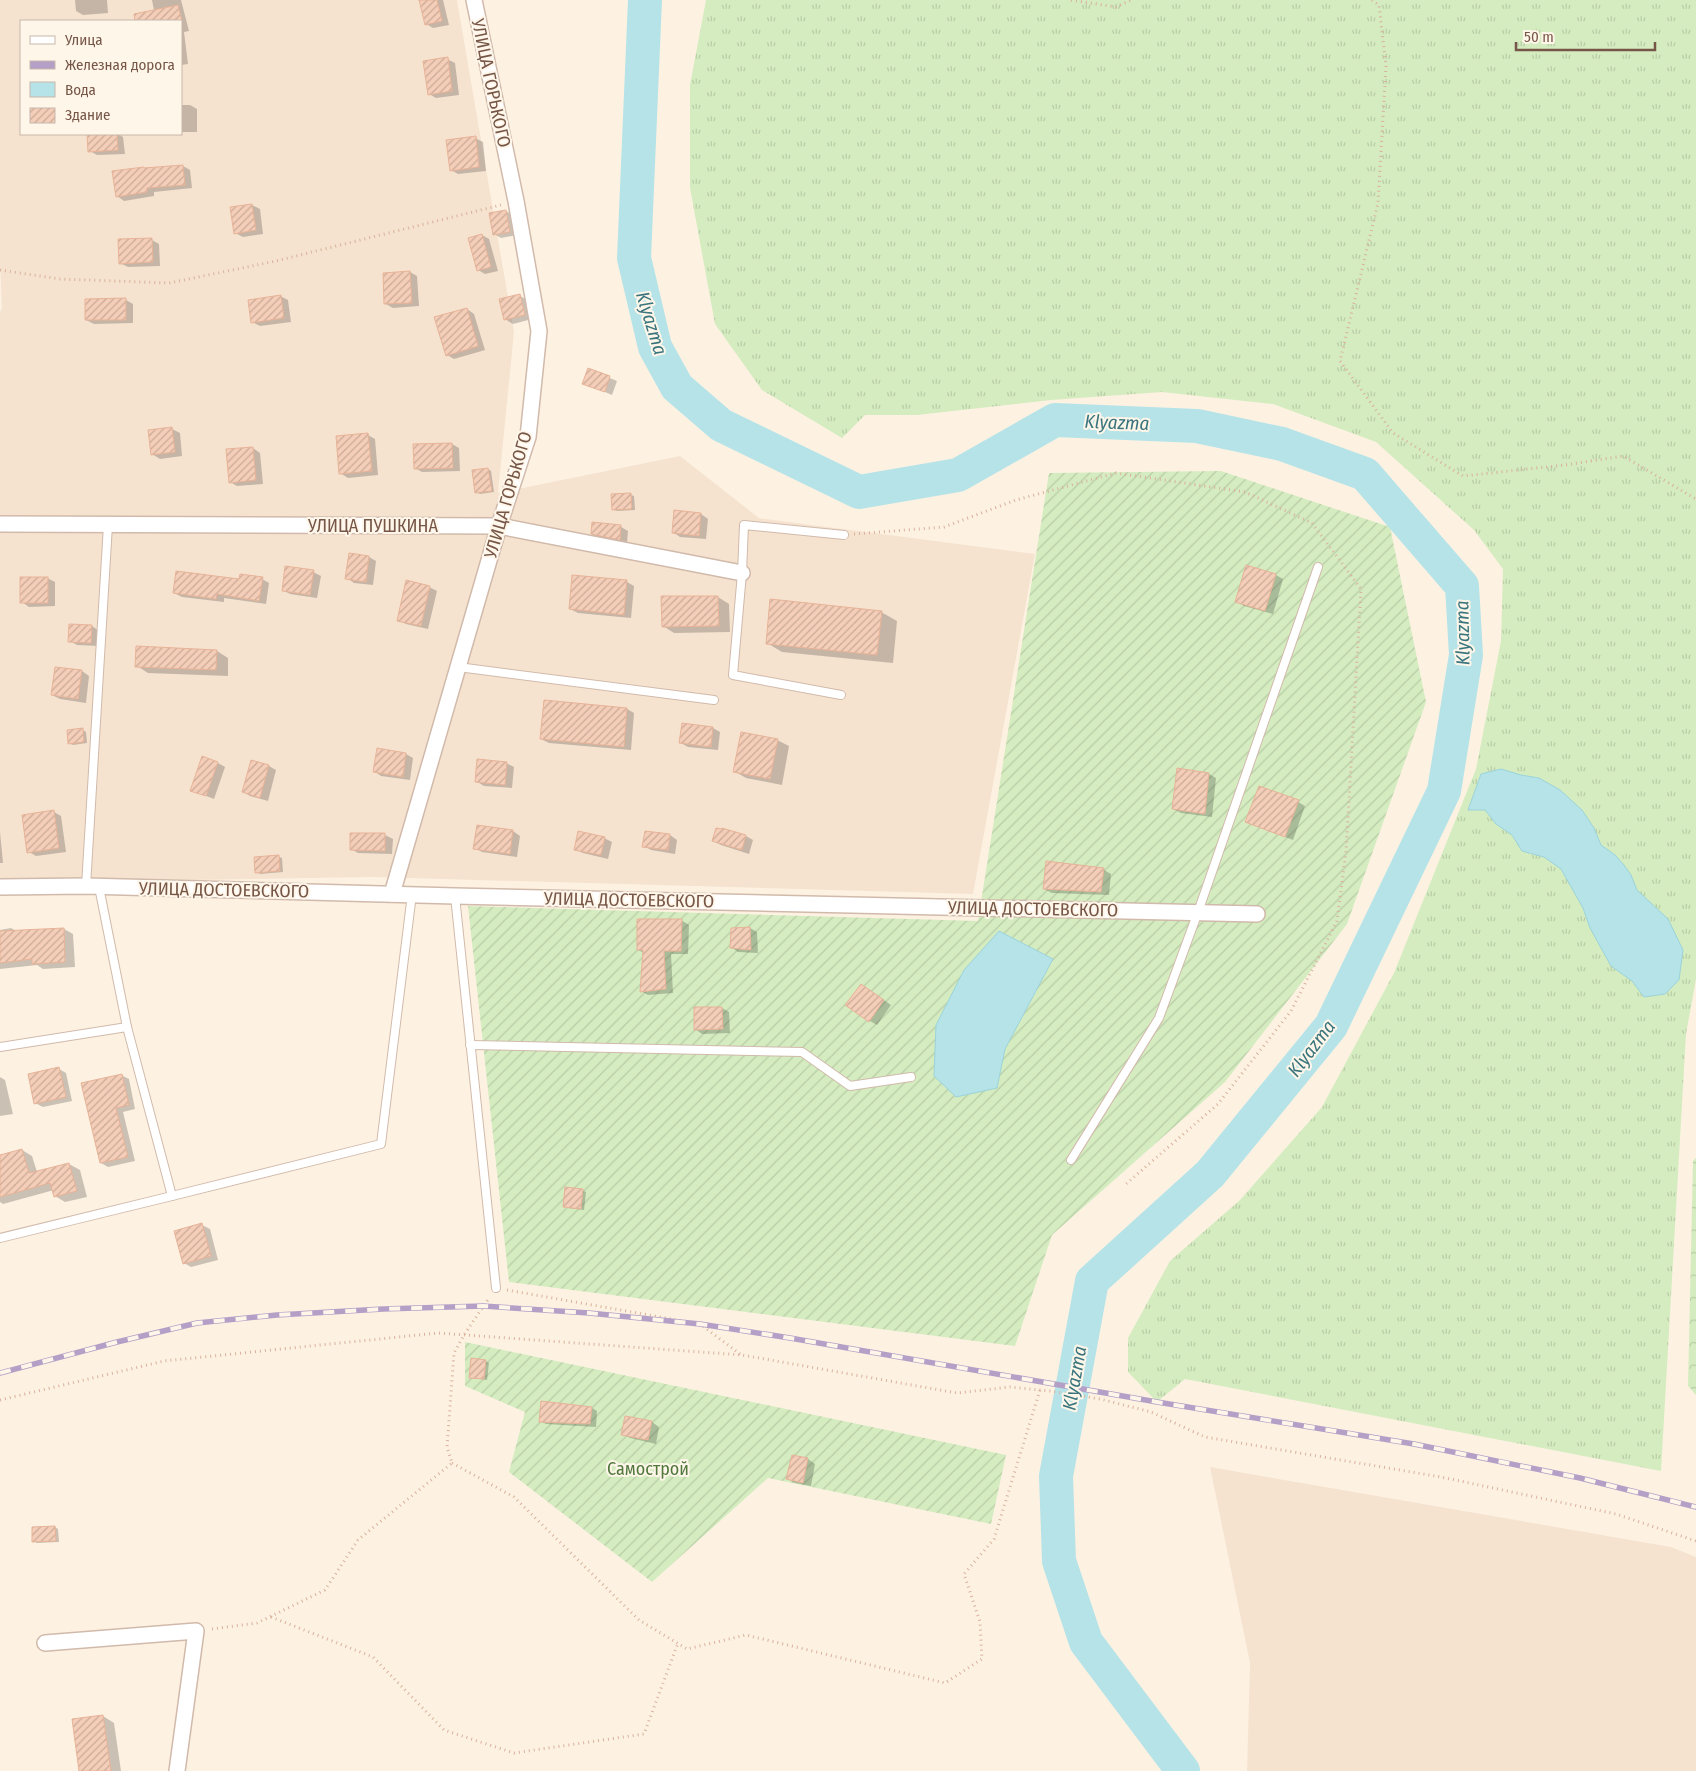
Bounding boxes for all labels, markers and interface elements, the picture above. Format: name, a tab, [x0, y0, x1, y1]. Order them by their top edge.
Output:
street label: УЛИЦА ГОРЬКОГО	[466, 16, 515, 149]
legend	[20, 20, 182, 135]
scale bar	[1516, 20, 1655, 52]
text: 50 m	[1524, 28, 1554, 46]
text: Улица	[64, 31, 103, 49]
text: Железная дорога	[65, 56, 175, 74]
text: Вода	[65, 81, 96, 99]
text: Здание	[65, 106, 111, 124]
water label: Klyazma	[631, 289, 672, 358]
water label: Klyazma	[1084, 410, 1150, 435]
street label: УЛИЦА ГОРЬКОГО	[479, 429, 537, 562]
street label: УЛИЦА ПУШКИНА	[307, 515, 438, 537]
water label: Klyazma	[1450, 600, 1475, 666]
street label: УЛИЦА ДОСТОЕВСКОГО	[138, 877, 309, 902]
street label: УЛИЦА ДОСТОЕВСКОГО	[543, 887, 714, 912]
street label: УЛИЦА ДОСТОЕВСКОГО	[947, 896, 1118, 921]
water label: Klyazma	[1283, 1015, 1340, 1081]
water label: Klyazma	[1058, 1344, 1091, 1412]
park label: Самострой	[607, 1458, 689, 1480]

